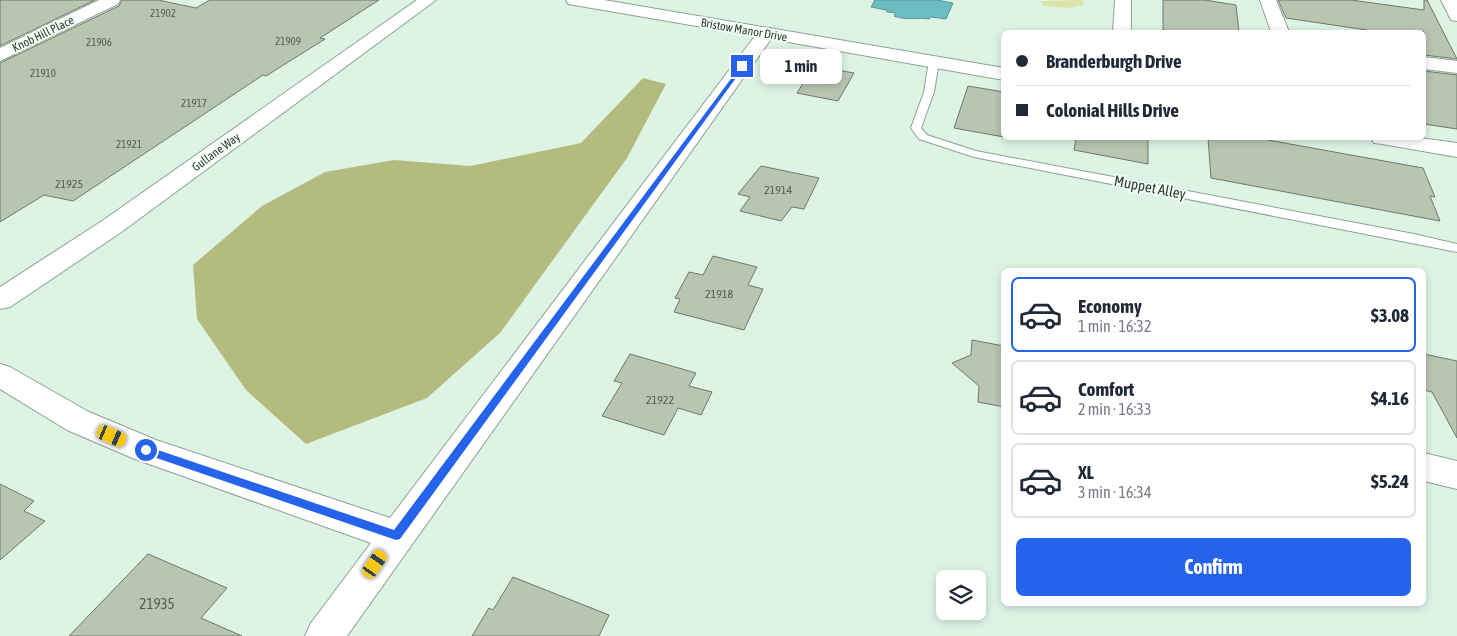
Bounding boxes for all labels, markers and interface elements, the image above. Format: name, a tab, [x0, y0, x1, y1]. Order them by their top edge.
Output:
house number: 21902	[150, 7, 176, 19]
street label: Knob Hill Place	[10, 13, 76, 55]
street label: Bristow Manor Drive	[700, 16, 788, 44]
house number: 21909	[275, 35, 301, 47]
house number: 21906	[86, 36, 112, 48]
callout: 1 min	[760, 48, 842, 84]
text: Branderburgh Drive	[1046, 50, 1182, 72]
route end	[731, 55, 753, 77]
text: 1 min	[785, 57, 817, 75]
house number: 21910	[30, 67, 56, 79]
house number: 21917	[181, 97, 207, 109]
text: Colonial Hills Drive	[1046, 99, 1179, 121]
street label: Gullane Way	[189, 130, 243, 174]
house number: 21921	[116, 138, 142, 150]
street label: Muppet Alley	[1113, 172, 1187, 202]
house number: 21925	[55, 177, 83, 191]
house number: 21914	[764, 183, 792, 197]
house number: 21918	[705, 287, 733, 301]
icon: car	[1018, 292, 1063, 337]
text: Economy	[1078, 295, 1142, 317]
text: $3.08	[1371, 304, 1409, 326]
text: 1 min · 16:32	[1078, 317, 1151, 335]
icon: car	[1018, 375, 1063, 420]
text: Comfort	[1078, 378, 1134, 400]
text: $4.16	[1371, 387, 1409, 409]
house number: 21922	[646, 393, 674, 407]
text: 2 min · 16:33	[1078, 400, 1151, 418]
car	[95, 423, 128, 449]
route start	[135, 439, 157, 461]
icon: car	[1018, 458, 1063, 503]
text: XL	[1078, 461, 1094, 483]
text: $5.24	[1371, 470, 1409, 492]
text: 3 min · 16:34	[1078, 483, 1151, 501]
button: Confirm	[1016, 538, 1411, 596]
car	[360, 547, 389, 581]
map controls	[936, 570, 986, 620]
button: layers	[936, 570, 986, 620]
house number: 21935	[139, 595, 175, 612]

